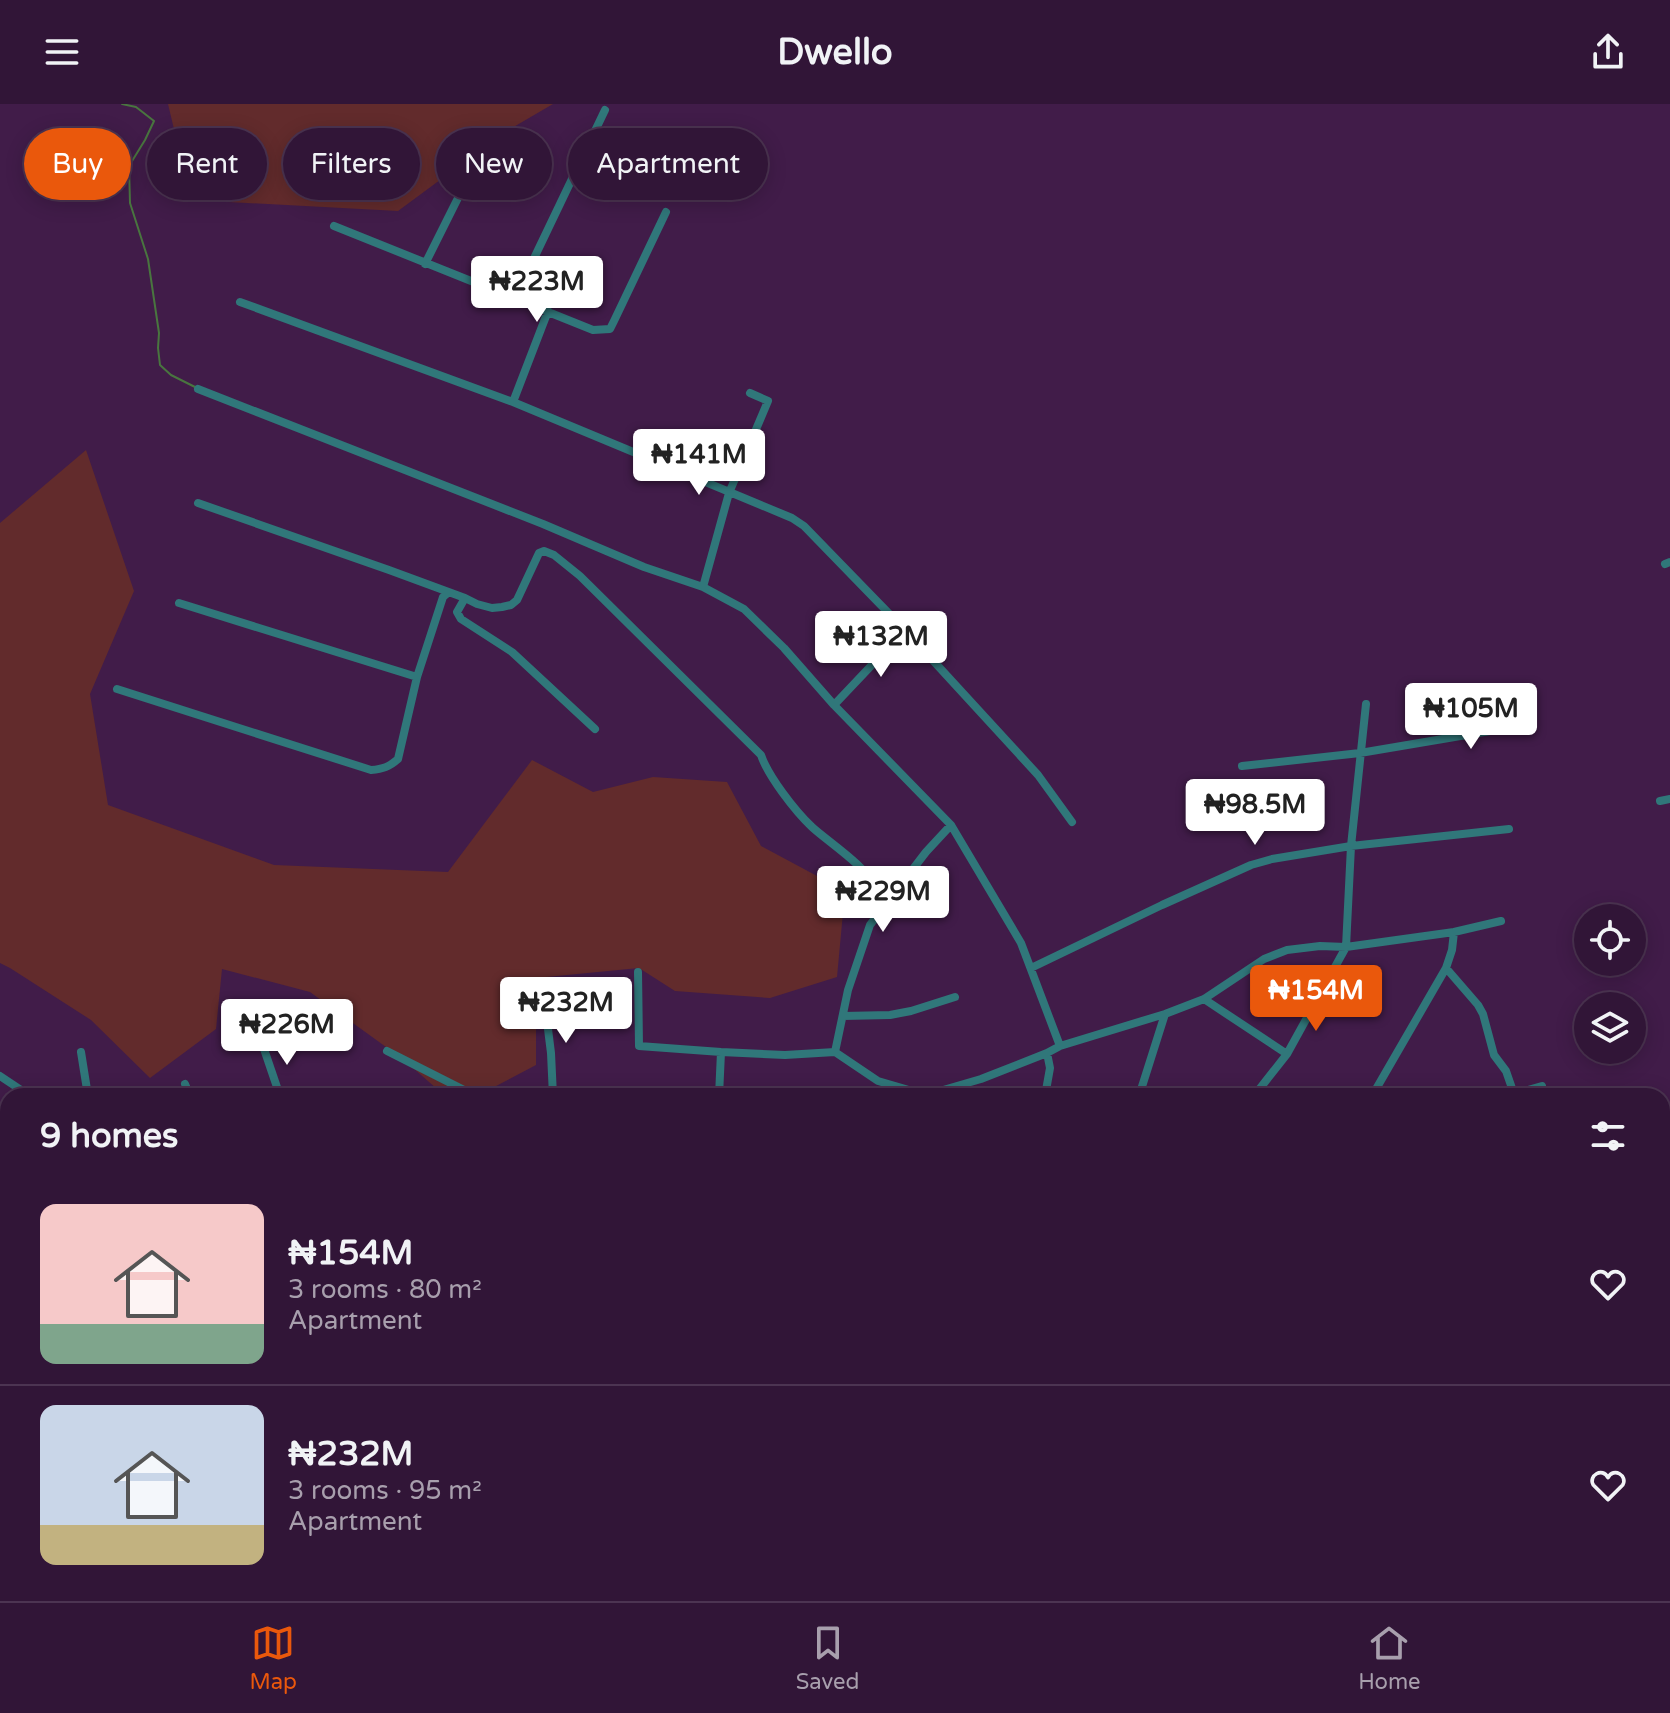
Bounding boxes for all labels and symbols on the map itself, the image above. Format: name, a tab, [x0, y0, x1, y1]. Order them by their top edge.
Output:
pin: ₦223M	[481, 256, 593, 324]
pin: ₦141M	[643, 429, 755, 497]
pin: ₦132M	[825, 611, 937, 679]
pin: ₦105M	[1415, 683, 1527, 751]
pin: ₦98.5M	[1190, 779, 1320, 847]
pin: ₦229M	[827, 866, 939, 934]
pin: ₦154M	[1260, 965, 1372, 1033]
pin: ₦232M	[510, 977, 622, 1045]
pin: ₦226M	[231, 999, 343, 1067]

